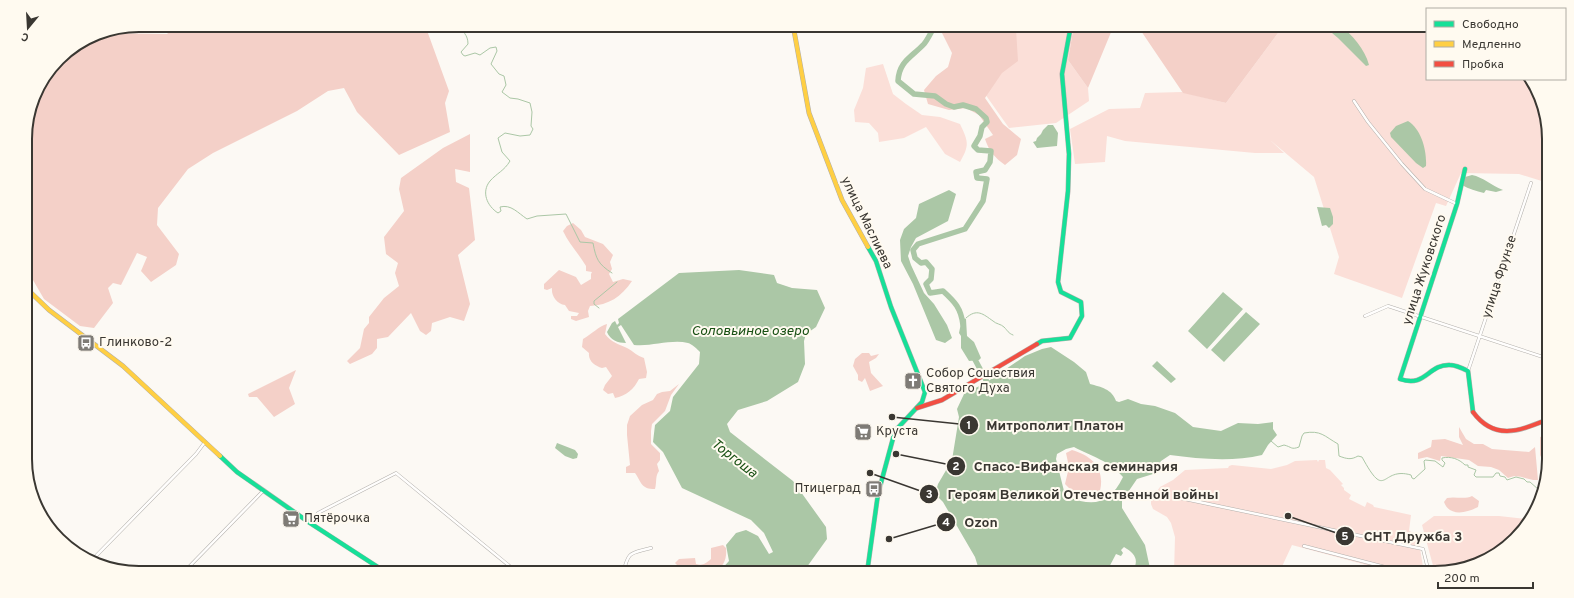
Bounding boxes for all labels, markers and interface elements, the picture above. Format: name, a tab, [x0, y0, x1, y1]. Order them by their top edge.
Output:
north arrow	[8, 8, 48, 48]
legend	[1426, 8, 1566, 80]
text: Свободно	[1462, 17, 1519, 33]
text: С	[20, 29, 31, 44]
text: Медленно	[1462, 37, 1522, 53]
text: Пробка	[1462, 57, 1504, 73]
street label: улица Маслиева	[837, 174, 895, 272]
street label: улица Жуковского	[1400, 213, 1450, 327]
street label: улица Фрунзе	[1479, 233, 1521, 321]
water label: Соловьиное озеро	[691, 323, 809, 340]
bus stop icon: Глинково-2	[76, 333, 96, 353]
place label: Глинково-2	[99, 335, 172, 351]
place label: Собор Сошествия Святого Духа	[926, 366, 1035, 397]
church icon: Собор Сошествия Святого Духа	[903, 371, 923, 391]
callout: Митрополит Платон	[959, 412, 1132, 438]
text: 1	[967, 418, 971, 434]
text: Митрополит Платон	[986, 418, 1124, 435]
supermarket icon: Круста	[853, 422, 873, 442]
place label: Круста	[876, 424, 918, 440]
water label: Торгоша	[708, 436, 761, 483]
callout: Спасо-Вифанская семинария	[946, 453, 1186, 479]
text: 2	[952, 459, 960, 475]
text: Спасо-Вифанская семинария	[974, 459, 1178, 476]
bus stop icon: Птицеград	[864, 479, 884, 499]
place label: Птицеград	[795, 481, 861, 497]
callout: Героям Великой Отечественной войны	[919, 481, 1226, 507]
text: 3	[925, 487, 933, 503]
text: Героям Великой Отечественной войны	[948, 487, 1218, 504]
supermarket icon: Пятёрочка	[281, 509, 301, 529]
callout: Ozon	[936, 509, 1006, 535]
place label: Пятёрочка	[304, 511, 370, 527]
text: 4	[942, 515, 950, 531]
text: Ozon	[964, 515, 998, 532]
callout: СНТ Дружба 3	[1335, 523, 1470, 549]
text: 5	[1341, 529, 1349, 545]
text: СНТ Дружба 3	[1364, 529, 1462, 546]
scale bar	[1438, 564, 1533, 590]
text: 200 m	[1444, 571, 1480, 587]

